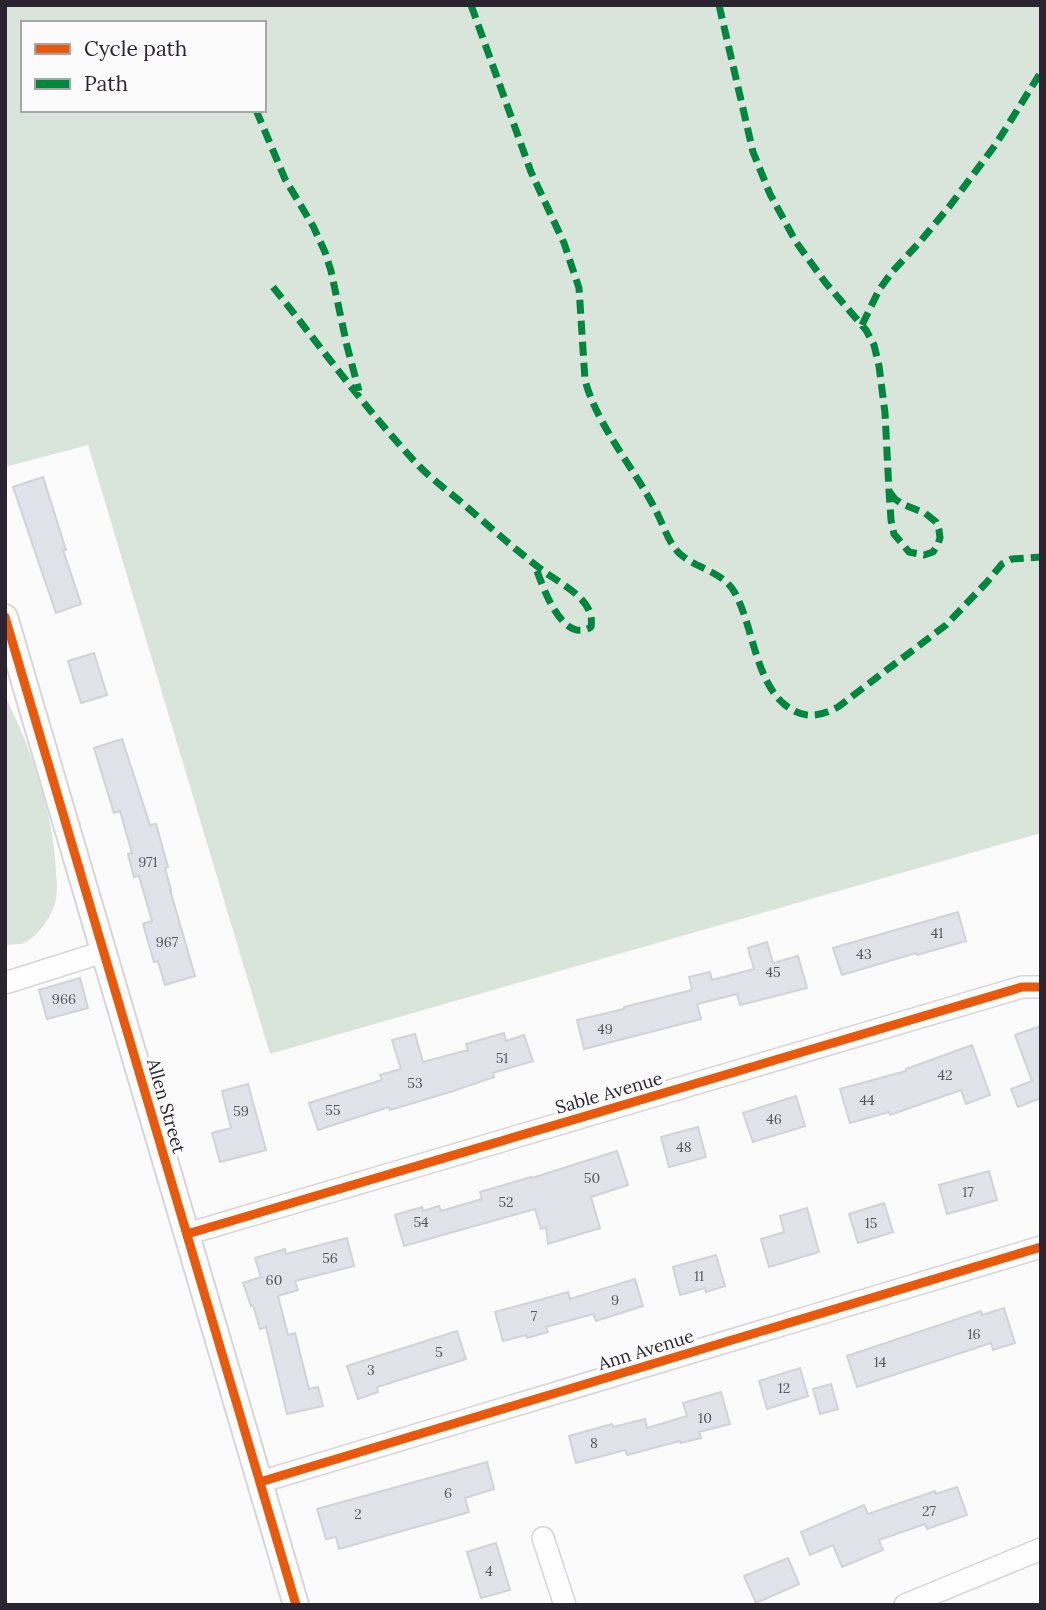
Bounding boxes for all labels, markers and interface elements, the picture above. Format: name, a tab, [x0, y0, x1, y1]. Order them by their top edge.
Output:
legend	[21, 21, 266, 112]
text: Cycle path	[84, 35, 187, 62]
text: Path	[84, 70, 128, 97]
house number: 971	[138, 853, 158, 871]
house number: 41	[931, 924, 943, 942]
house number: 967	[156, 933, 179, 951]
house number: 43	[856, 945, 872, 963]
house number: 45	[765, 963, 781, 981]
house number: 966	[52, 990, 76, 1008]
house number: 49	[597, 1020, 613, 1038]
house number: 51	[496, 1049, 508, 1067]
street label: Allen Street	[142, 1055, 191, 1156]
street label: Sable Avenue	[553, 1066, 665, 1119]
house number: 42	[937, 1066, 953, 1084]
house number: 53	[407, 1074, 423, 1092]
house number: 44	[859, 1091, 875, 1109]
house number: 55	[325, 1101, 341, 1119]
house number: 59	[233, 1102, 249, 1120]
house number: 46	[766, 1110, 782, 1128]
house number: 48	[676, 1138, 692, 1156]
house number: 50	[584, 1169, 600, 1187]
house number: 17	[962, 1183, 974, 1201]
house number: 52	[498, 1193, 514, 1211]
house number: 54	[413, 1213, 429, 1231]
house number: 15	[865, 1214, 877, 1232]
house number: 56	[322, 1249, 338, 1267]
house number: 11	[694, 1267, 704, 1285]
house number: 60	[266, 1271, 282, 1289]
house number: 9	[611, 1291, 619, 1309]
house number: 7	[531, 1307, 538, 1325]
street label: Ann Avenue	[594, 1324, 697, 1375]
house number: 16	[967, 1325, 981, 1343]
house number: 5	[435, 1343, 443, 1361]
house number: 14	[874, 1353, 887, 1371]
house number: 3	[367, 1361, 375, 1379]
house number: 12	[778, 1379, 790, 1397]
house number: 10	[698, 1409, 712, 1427]
house number: 8	[590, 1434, 598, 1452]
house number: 6	[444, 1484, 452, 1502]
house number: 27	[922, 1502, 937, 1520]
house number: 2	[354, 1505, 362, 1523]
house number: 4	[485, 1562, 493, 1580]

